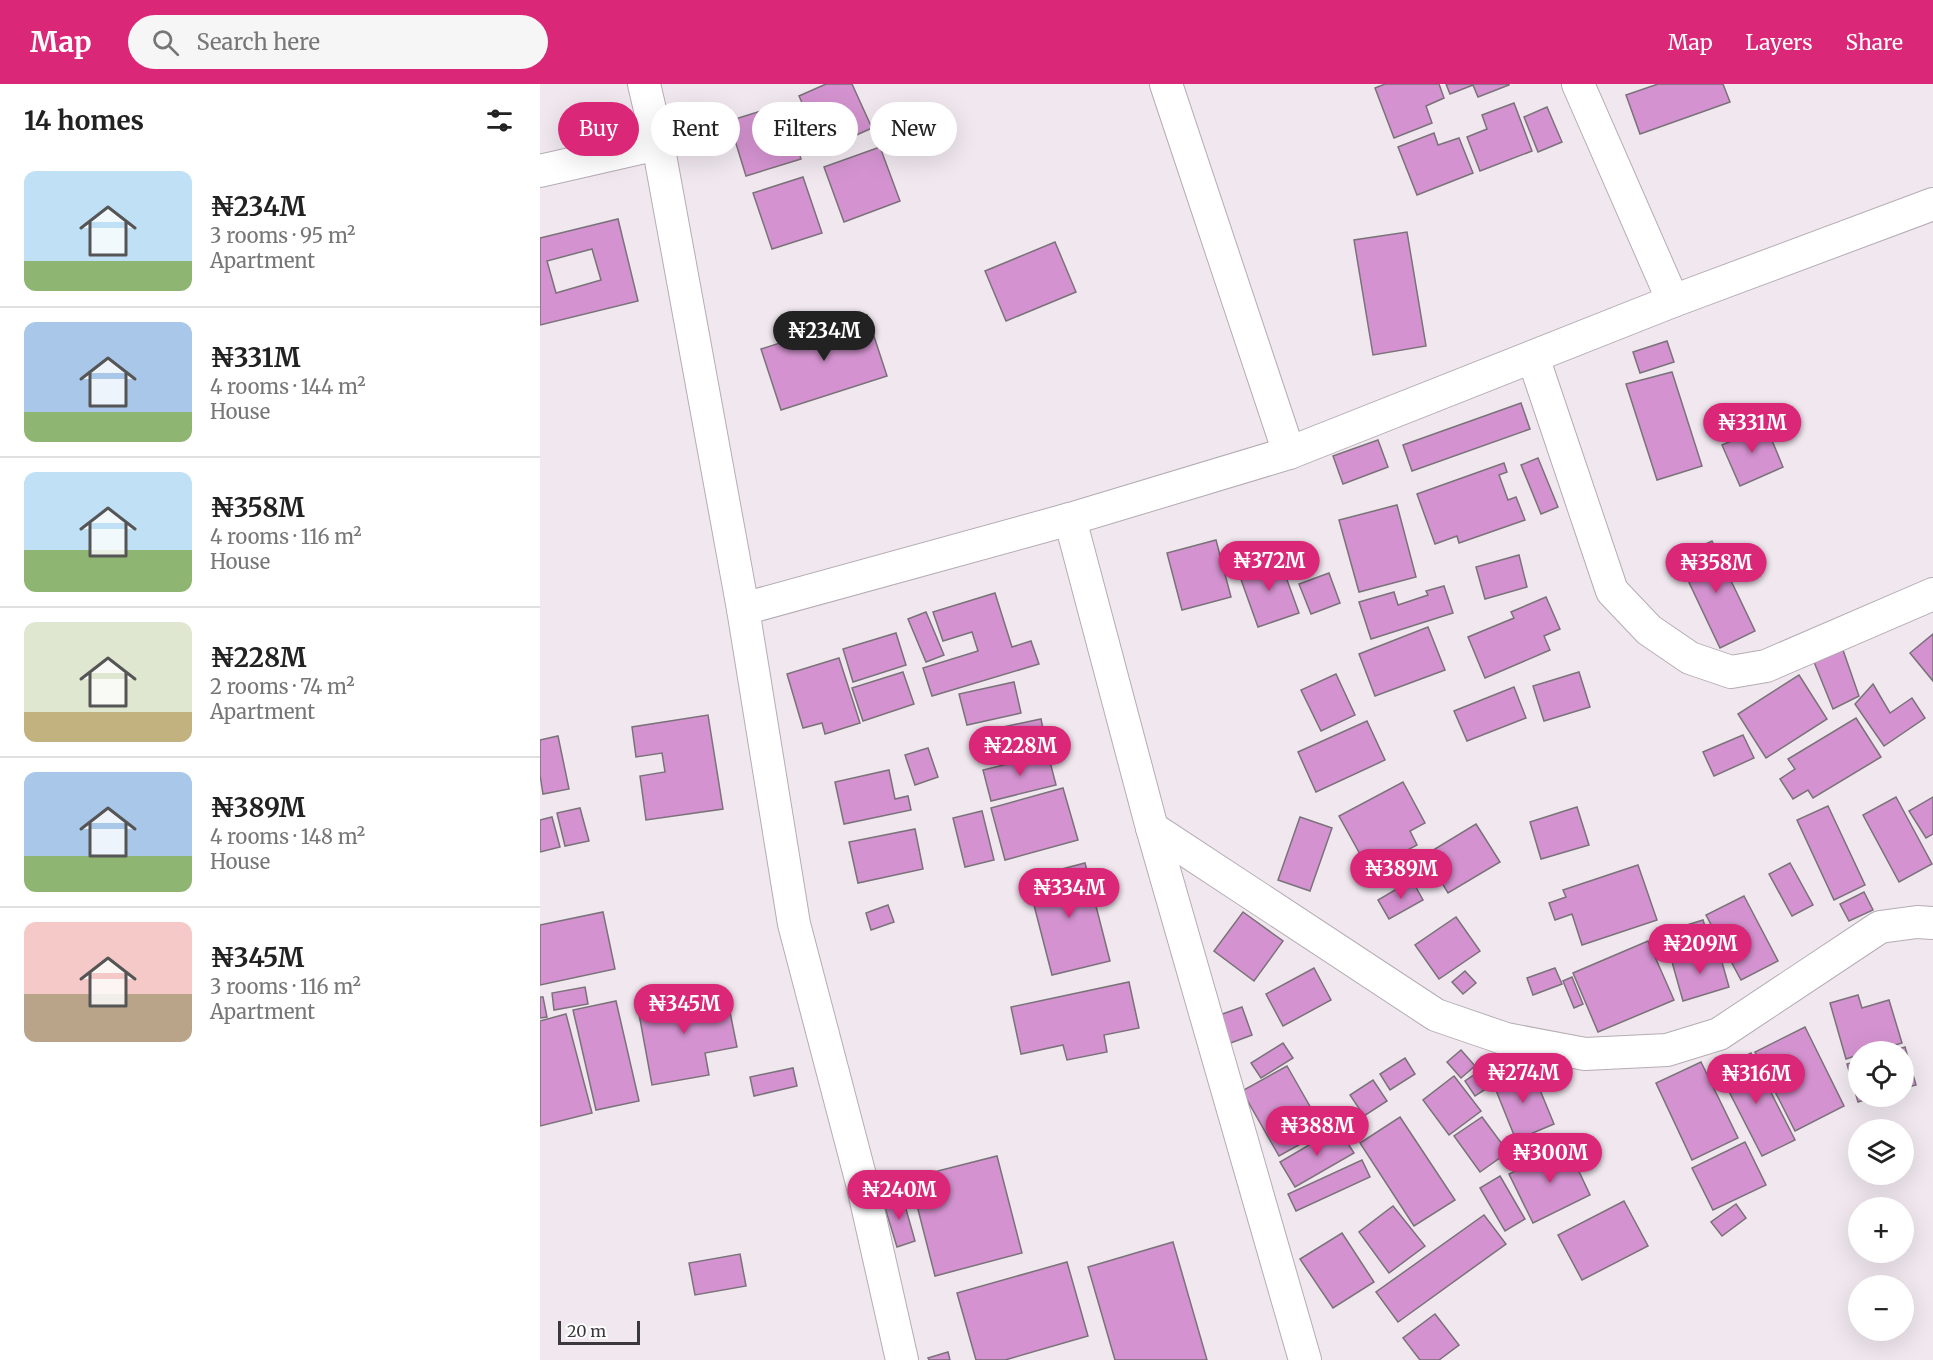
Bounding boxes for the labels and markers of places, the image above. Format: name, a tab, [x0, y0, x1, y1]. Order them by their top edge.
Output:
pin: ₦234M	[782, 311, 866, 362]
pin: ₦331M	[1710, 403, 1794, 454]
pin: ₦372M	[1227, 541, 1311, 592]
pin: ₦358M	[1674, 543, 1758, 594]
pin: ₦228M	[978, 726, 1062, 777]
pin: ₦389M	[1359, 849, 1443, 900]
pin: ₦334M	[1027, 868, 1111, 919]
pin: ₦209M	[1658, 924, 1742, 975]
pin: ₦345M	[642, 984, 726, 1035]
pin: ₦274M	[1481, 1053, 1565, 1104]
pin: ₦316M	[1714, 1054, 1798, 1105]
pin: ₦388M	[1275, 1106, 1359, 1157]
pin: ₦300M	[1508, 1133, 1592, 1184]
pin: ₦240M	[857, 1170, 941, 1221]

